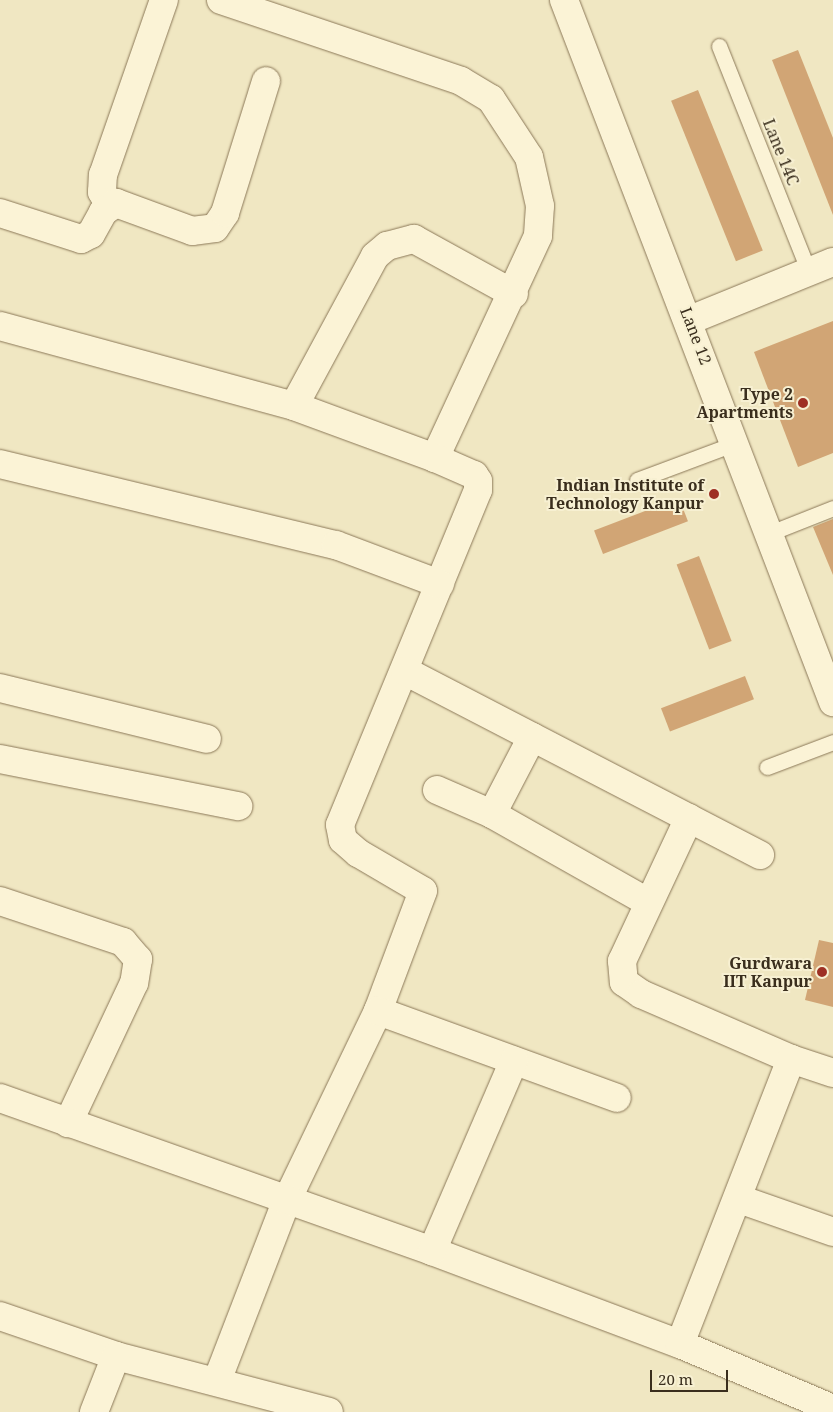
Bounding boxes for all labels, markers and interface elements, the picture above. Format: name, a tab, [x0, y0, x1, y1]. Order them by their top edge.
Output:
street label: Lane 14C	[759, 116, 803, 188]
street label: Lane 12	[676, 305, 716, 367]
place label: Type 2 Apartments	[696, 384, 793, 422]
marker: Type 2 Apartments	[797, 397, 809, 409]
place label: Indian Institute of Technology Kanpur	[546, 475, 704, 513]
marker: Indian Institute of Technology Kanpur	[708, 488, 720, 500]
place label: Gurdwara IIT Kanpur	[723, 953, 812, 991]
marker: Gurdwara IIT Kanpur	[816, 966, 828, 978]
scale bar	[653, 1360, 730, 1392]
text: 20 m	[658, 1369, 693, 1389]

